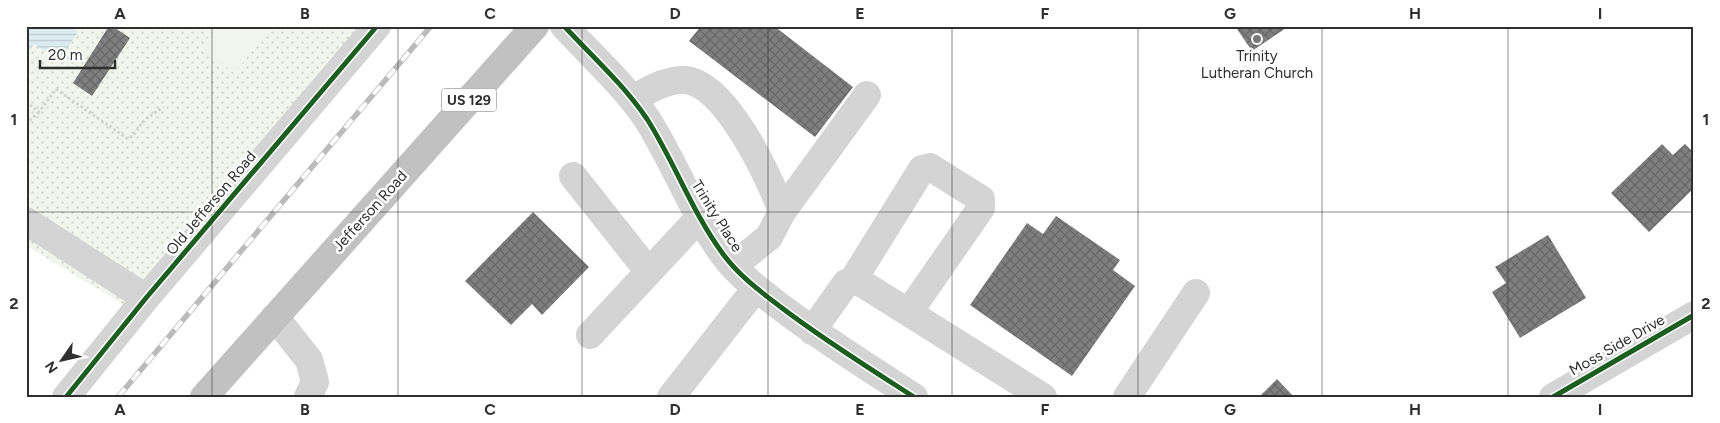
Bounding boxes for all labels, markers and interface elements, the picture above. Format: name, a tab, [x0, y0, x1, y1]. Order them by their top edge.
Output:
text: A	[114, 4, 126, 23]
text: B	[300, 4, 310, 23]
text: C	[484, 4, 496, 23]
text: D	[669, 4, 681, 23]
text: E	[855, 4, 865, 23]
text: F	[1041, 4, 1050, 23]
text: G	[1224, 4, 1236, 23]
text: H	[1409, 4, 1421, 23]
text: I	[1598, 4, 1602, 23]
marker: Trinity Lutheran Church	[1251, 33, 1263, 45]
scale bar	[40, 38, 115, 70]
text: 20 m	[48, 46, 82, 64]
place label: Trinity Lutheran Church	[1201, 47, 1313, 82]
road number: US 129	[442, 88, 496, 112]
text: 1	[11, 110, 17, 129]
text: 1	[1703, 110, 1709, 129]
street label: Old Jefferson Road	[162, 147, 260, 259]
street label: Jefferson Road	[329, 167, 411, 255]
street label: Trinity Place	[688, 177, 746, 255]
text: 2	[9, 294, 19, 313]
text: 2	[1701, 294, 1711, 313]
street label: Moss Side Drive	[1566, 310, 1668, 380]
north arrow	[38, 336, 88, 386]
text: N	[42, 358, 62, 376]
text: A	[114, 400, 126, 419]
text: B	[300, 400, 310, 419]
text: C	[484, 400, 496, 419]
text: D	[669, 400, 681, 419]
text: E	[855, 400, 865, 419]
text: F	[1041, 400, 1050, 419]
text: G	[1224, 400, 1236, 419]
text: H	[1409, 400, 1421, 419]
text: I	[1598, 400, 1602, 419]

